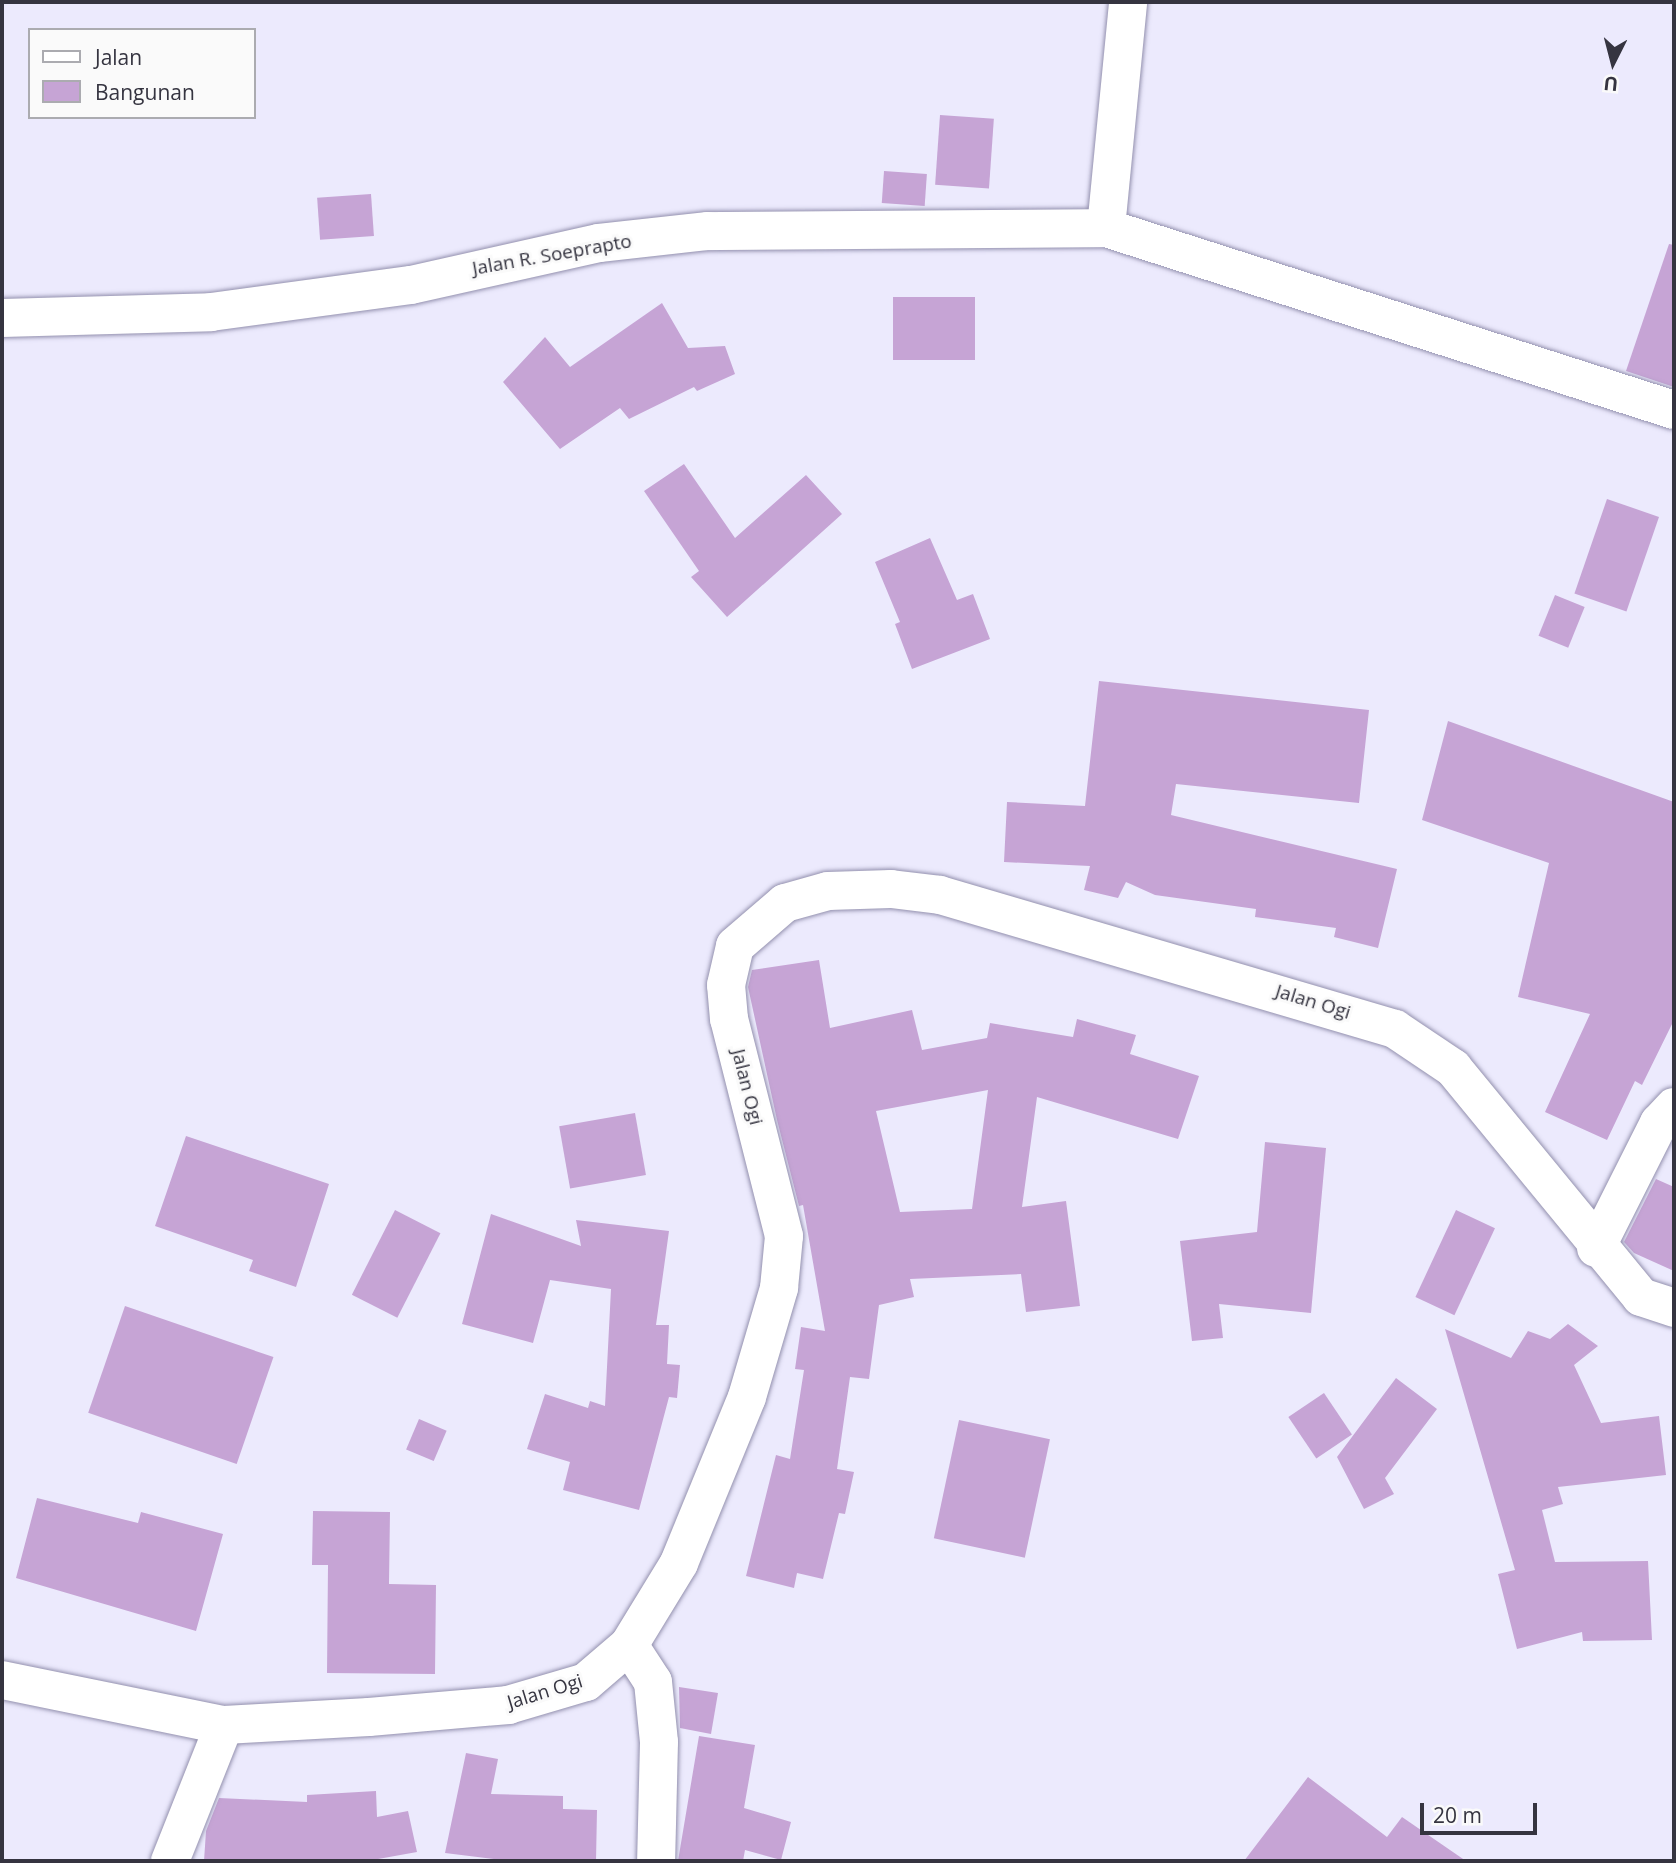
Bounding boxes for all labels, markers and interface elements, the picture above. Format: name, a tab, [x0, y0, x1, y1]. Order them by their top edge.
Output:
legend	[28, 28, 256, 119]
north arrow	[1578, 28, 1648, 98]
text: Jalan	[95, 43, 142, 71]
text: U	[1602, 70, 1619, 98]
text: Bangunan	[95, 78, 195, 106]
street label: Jalan R. Soeprapto	[470, 230, 634, 280]
street label: Jalan Ogi	[1273, 980, 1353, 1024]
street label: Jalan Ogi	[727, 1047, 767, 1127]
street label: Jalan Ogi	[505, 1670, 585, 1714]
scale bar	[1424, 1790, 1541, 1834]
text: 20 m	[1433, 1801, 1482, 1829]

